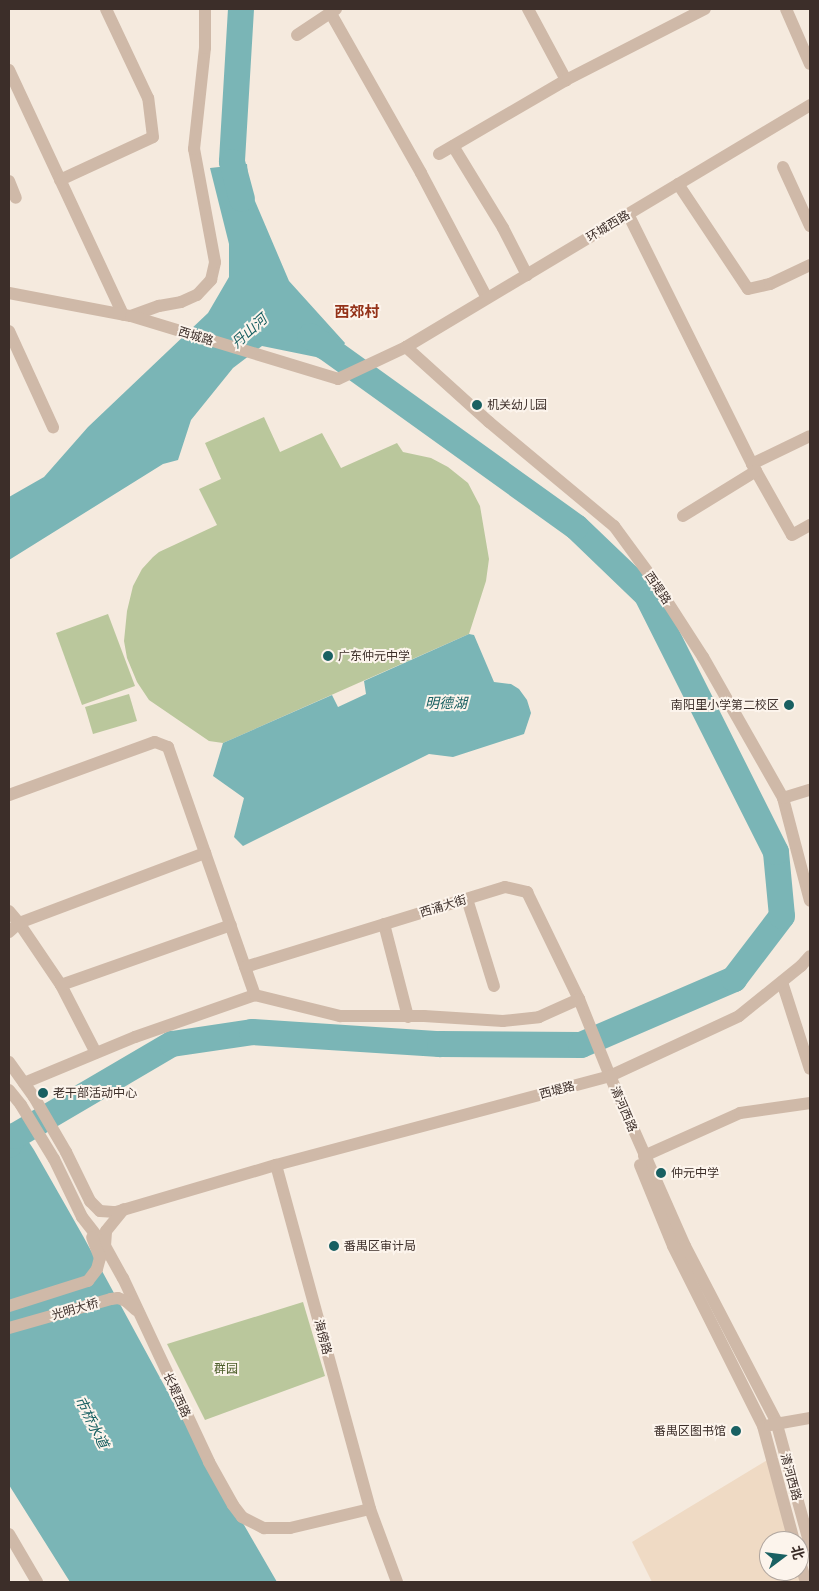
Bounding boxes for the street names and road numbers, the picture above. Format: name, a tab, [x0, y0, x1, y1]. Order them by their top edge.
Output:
street label: 环城西路	[584, 207, 632, 245]
street label: 西城路	[177, 324, 215, 348]
street label: 西堤路	[642, 569, 674, 607]
street label: 西涌大街	[418, 892, 468, 920]
street label: 西堤路	[538, 1078, 576, 1102]
street label: 清河西路	[608, 1084, 640, 1134]
street label: 光明大桥	[50, 1295, 100, 1323]
street label: 海傍路	[311, 1318, 335, 1356]
street label: 长堤西路	[160, 1370, 194, 1420]
street label: 清河西路	[778, 1452, 804, 1502]

